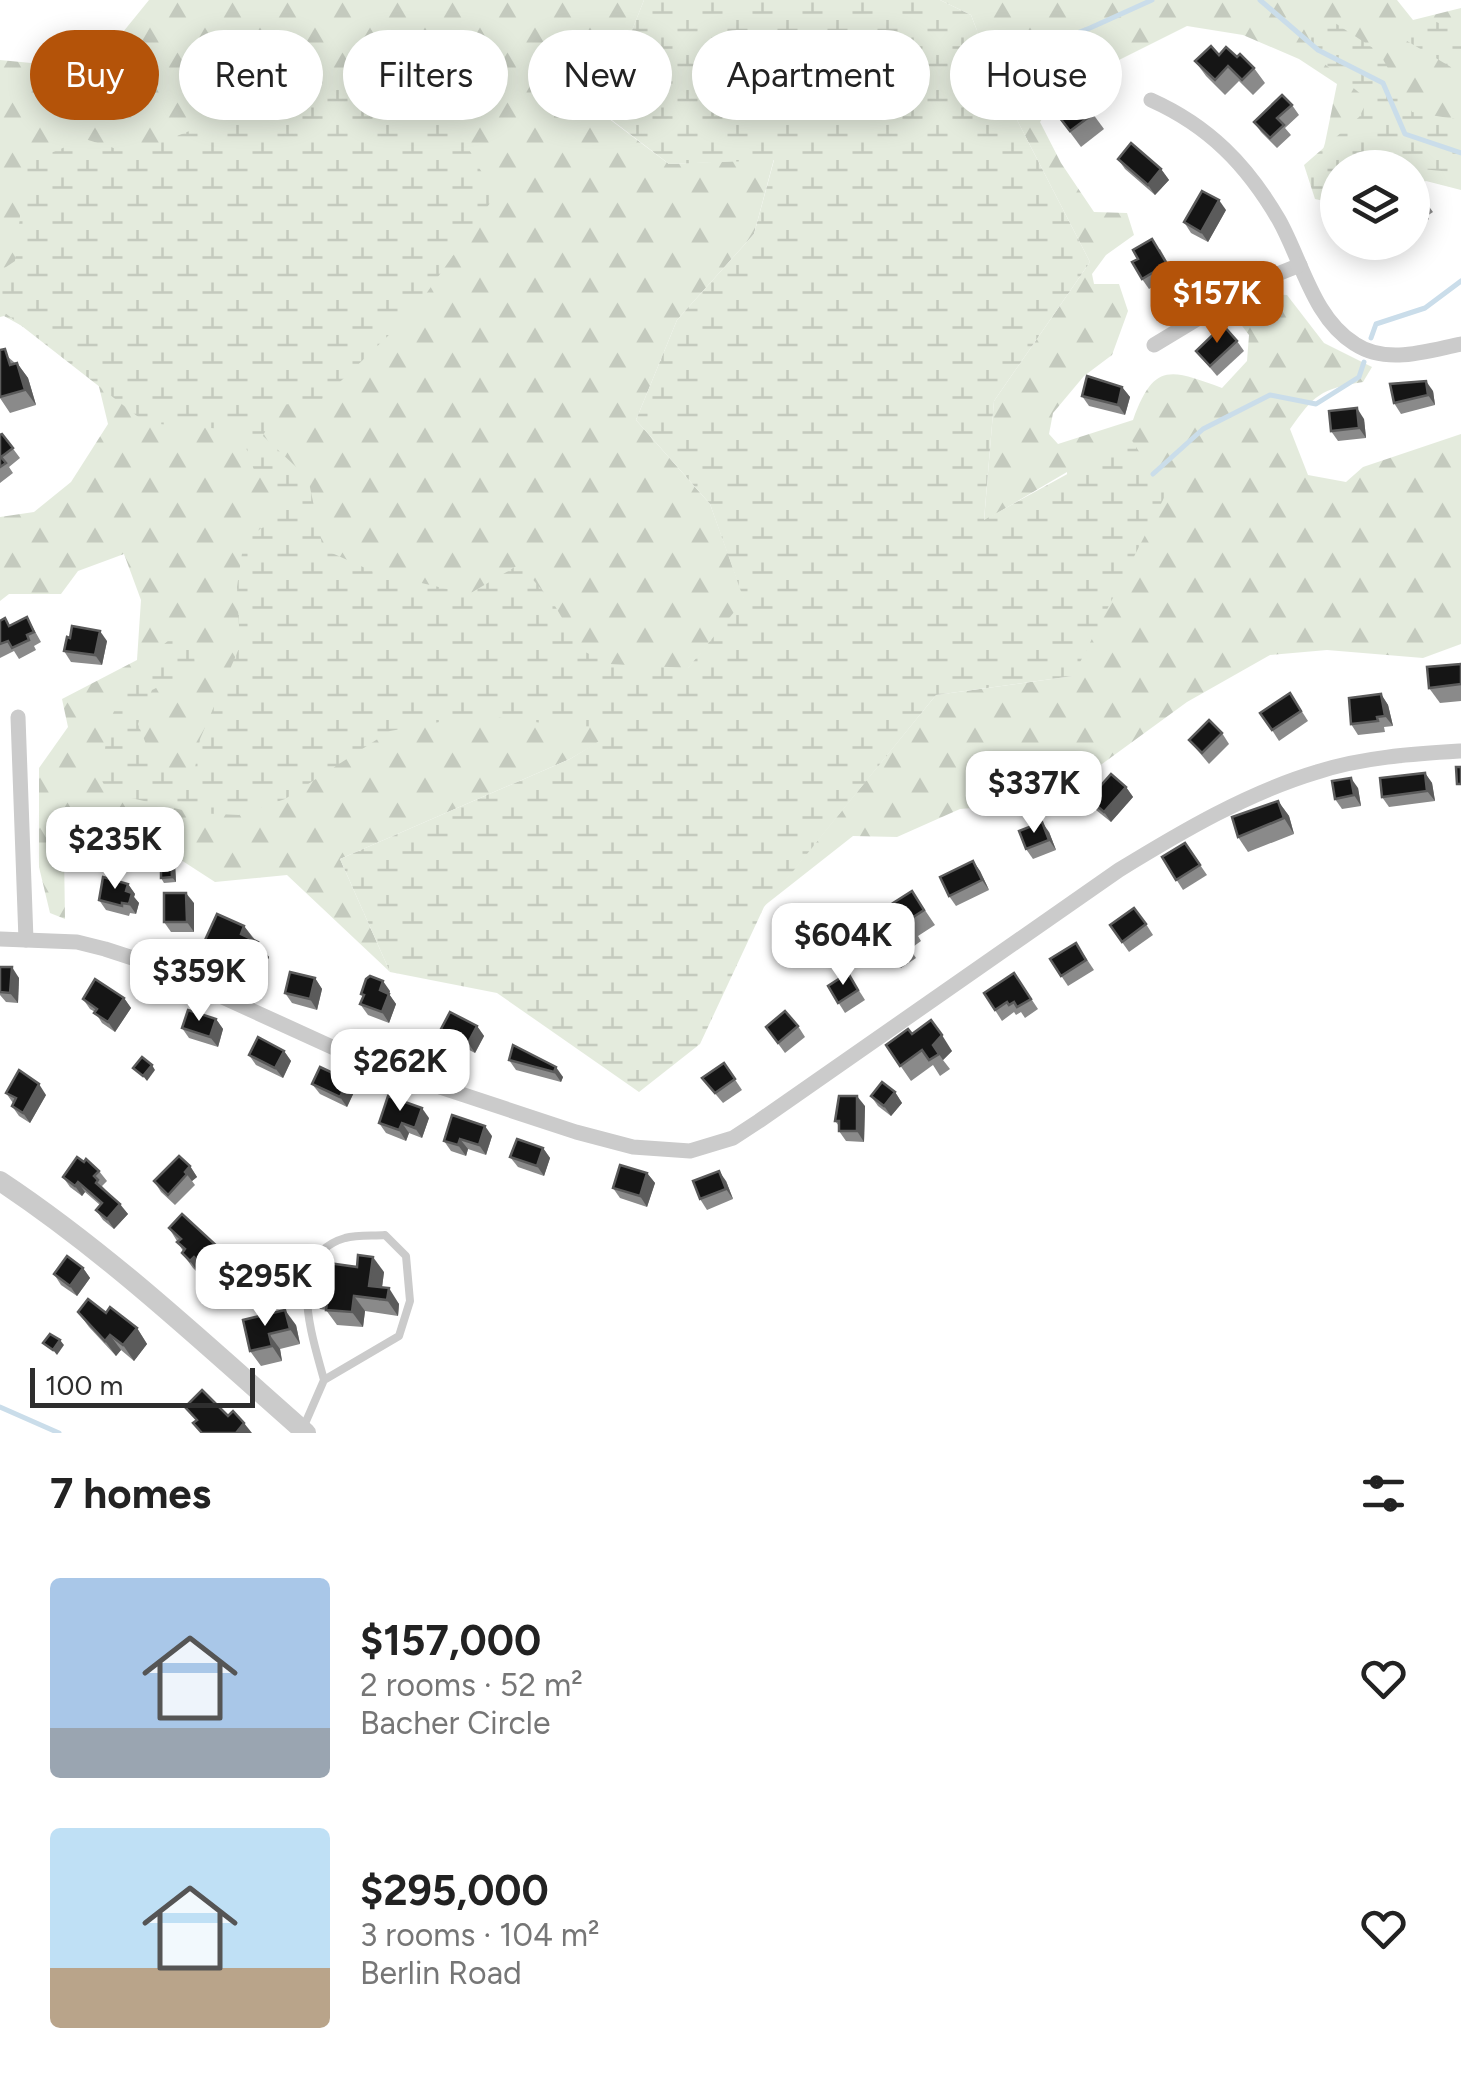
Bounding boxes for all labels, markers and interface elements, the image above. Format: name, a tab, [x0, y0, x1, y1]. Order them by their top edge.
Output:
chip: Buy	[30, 30, 159, 120]
chip: Rent	[179, 30, 323, 120]
chip: Filters	[343, 30, 508, 120]
chip: New	[528, 30, 672, 120]
chip: Apartment	[692, 30, 930, 120]
chip: House	[950, 30, 1122, 120]
map controls	[1320, 150, 1430, 260]
button: layers	[1320, 150, 1430, 260]
pin: $157K	[1147, 261, 1287, 346]
text: $157K	[1173, 274, 1261, 312]
pin: $337K	[964, 751, 1104, 836]
text: $337K	[988, 764, 1080, 802]
pin: $235K	[45, 807, 185, 892]
text: $235K	[68, 820, 162, 858]
pin: $604K	[773, 903, 913, 988]
text: $604K	[794, 916, 892, 954]
pin: $359K	[129, 939, 269, 1024]
text: $359K	[152, 952, 246, 990]
pin: $262K	[330, 1029, 470, 1114]
text: $262K	[353, 1042, 447, 1080]
pin: $295K	[195, 1244, 335, 1329]
text: $295K	[218, 1257, 312, 1295]
scale bar	[30, 1363, 255, 1408]
text: 100 m	[45, 1368, 123, 1402]
icon: filters	[1356, 1466, 1411, 1521]
text: 7 homes	[50, 1468, 211, 1519]
text: $157,000	[360, 1615, 541, 1666]
icon: home	[130, 1618, 250, 1738]
icon: heart	[1356, 1651, 1411, 1706]
text: 2 rooms · 52 m²	[360, 1666, 583, 1704]
text: Bacher Circle	[360, 1704, 550, 1742]
text: $295,000	[360, 1865, 549, 1916]
icon: home	[130, 1868, 250, 1988]
icon: heart	[1356, 1901, 1411, 1956]
text: 3 rooms · 104 m²	[360, 1916, 600, 1954]
text: Berlin Road	[360, 1954, 522, 1992]

